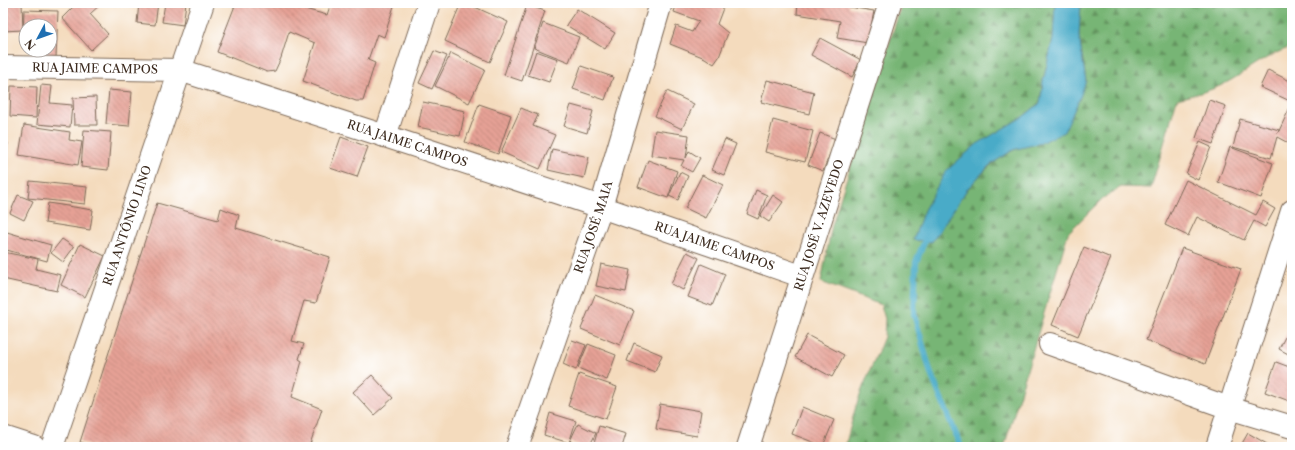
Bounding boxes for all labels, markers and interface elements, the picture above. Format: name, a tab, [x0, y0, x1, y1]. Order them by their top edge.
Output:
north arrow	[18, 18, 58, 58]
text: N	[22, 36, 39, 53]
street label: RUA JAIME CAMPOS	[32, 59, 158, 77]
street label: RUA JAIME CAMPOS	[345, 116, 470, 170]
street label: RUA JOSÉ V. AZEVEDO	[790, 157, 847, 293]
street label: RUA ANTÔNIO LINO	[99, 163, 154, 287]
street label: RUA JOSÉ MAIA	[570, 178, 616, 275]
street label: RUA JAIME CAMPOS	[653, 218, 777, 273]

